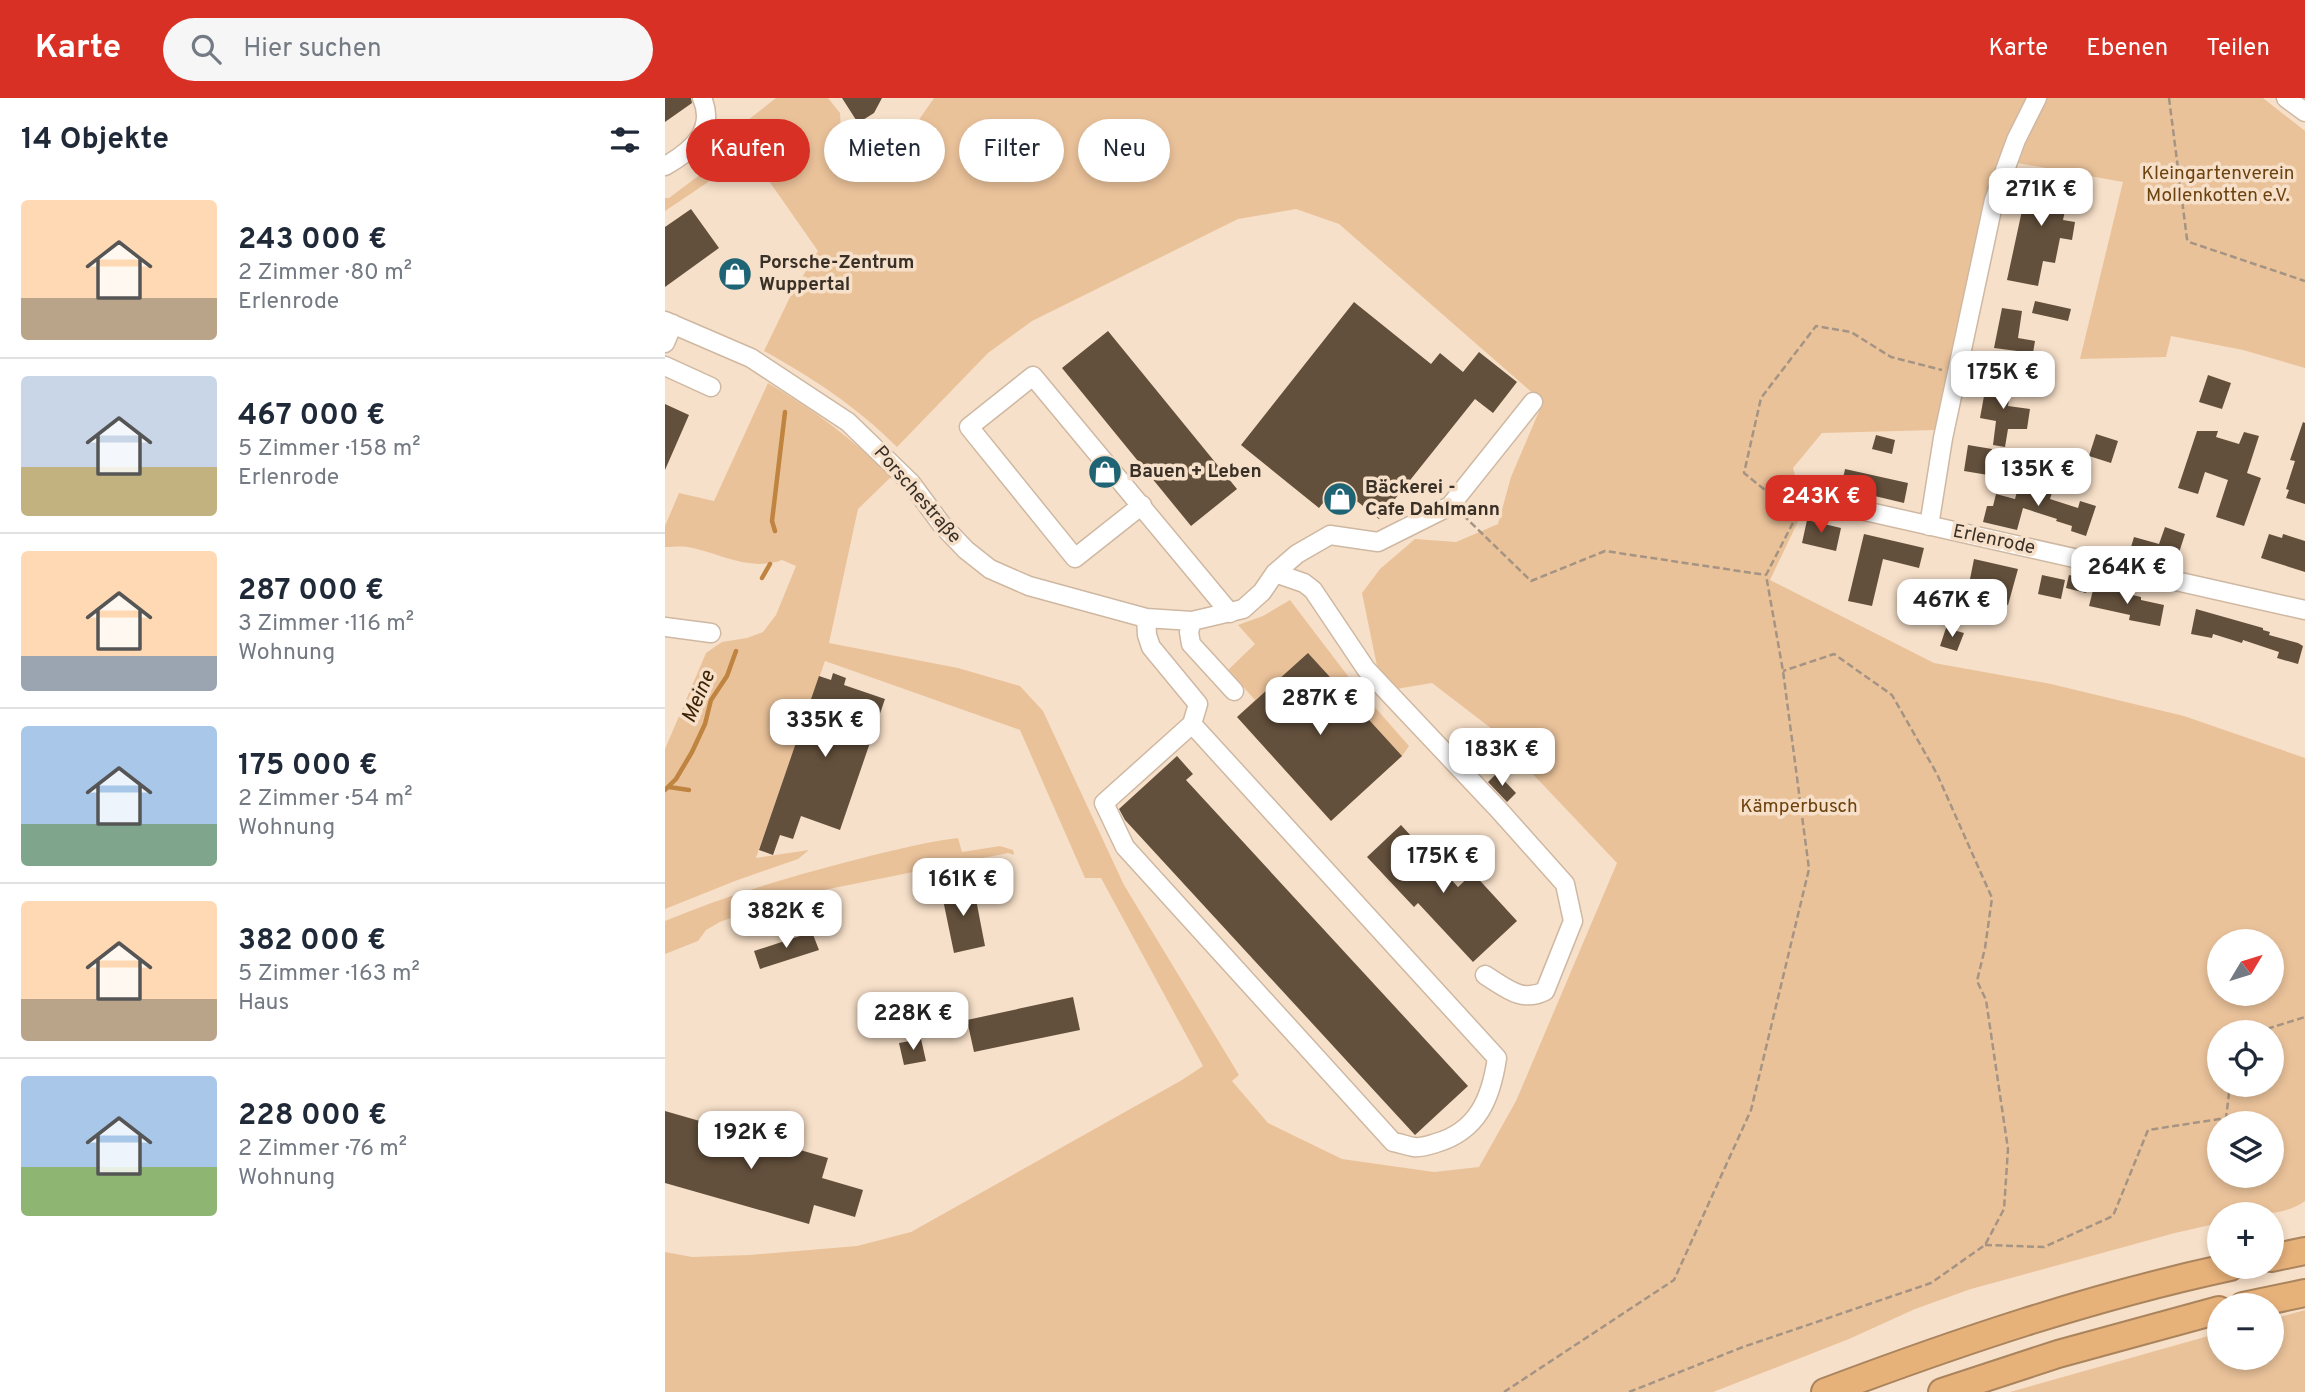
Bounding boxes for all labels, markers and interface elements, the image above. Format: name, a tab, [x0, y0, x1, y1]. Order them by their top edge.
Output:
search box	[163, 18, 653, 81]
text: Karte	[35, 28, 121, 70]
icon: search	[187, 30, 225, 68]
text: Hier suchen	[243, 33, 382, 66]
text: Karte	[1988, 34, 2048, 64]
text: Ebenen	[2086, 34, 2168, 64]
text: Teilen	[2206, 34, 2270, 64]
chip: Kaufen	[686, 119, 810, 182]
chip: Mieten	[824, 119, 945, 182]
chip: Filter	[959, 119, 1064, 182]
chip: Neu	[1078, 119, 1170, 182]
icon: filters	[606, 121, 644, 159]
text: 14 Objekte	[21, 122, 169, 159]
park label: Kleingartenverein Mollenkotten e.V.	[2141, 162, 2295, 208]
pin: 271K €	[1984, 169, 2098, 228]
text: 271K €	[2005, 176, 2077, 205]
text: 243 000 €	[238, 222, 387, 259]
icon: home	[77, 228, 161, 312]
place label: Porsche-Zentrum Wuppertal	[759, 251, 915, 297]
shop icon: Porsche-Zentrum Wuppertal	[716, 255, 754, 293]
text: 2 Zimmer · 80 m²	[238, 259, 412, 288]
text: Erlenrode	[238, 288, 339, 317]
pin: 175K €	[1946, 352, 2060, 411]
text: 175K €	[1967, 359, 2039, 388]
text: 467 000 €	[238, 398, 385, 435]
icon: home	[77, 404, 161, 488]
text: 5 Zimmer · 158 m²	[238, 435, 421, 464]
street label: Porschestraße	[868, 441, 966, 549]
pin: 135K €	[1981, 448, 2095, 508]
shop icon: Bauen + Leben	[1086, 453, 1124, 491]
text: 135K €	[2001, 456, 2075, 485]
place label: Bauen + Leben	[1129, 460, 1262, 484]
text: Erlenrode	[238, 464, 339, 493]
place label: Bäckerei - Cafe Dahlmann	[1365, 476, 1500, 522]
pin: 243K €	[1764, 476, 1878, 535]
shop icon: Bäckerei - Cafe Dahlmann	[1321, 480, 1359, 518]
text: 243K €	[1781, 483, 1861, 512]
street label: Erlenrode	[1951, 520, 2037, 560]
pin: 264K €	[2070, 546, 2184, 606]
text: 264K €	[2087, 554, 2167, 583]
text: 287 000 €	[238, 573, 384, 610]
icon: home	[77, 579, 161, 663]
pin: 467K €	[1895, 580, 2009, 639]
text: 467K €	[1913, 587, 1991, 616]
text: 3 Zimmer · 116 m²	[238, 610, 414, 639]
text: Wohnung	[238, 639, 335, 668]
water label: Meine	[676, 666, 723, 727]
pin: 287K €	[1263, 678, 1377, 737]
text: 287K €	[1282, 685, 1358, 714]
pin: 335K €	[768, 700, 882, 759]
text: 335K €	[786, 707, 864, 736]
pin: 183K €	[1445, 728, 1559, 788]
text: 183K €	[1465, 736, 1539, 765]
text: 175 000 €	[238, 748, 378, 785]
icon: home	[77, 754, 161, 838]
text: 2 Zimmer · 54 m²	[238, 785, 412, 814]
park label: Kämperbusch	[1740, 795, 1858, 819]
text: Wohnung	[238, 814, 335, 843]
pin: 175K €	[1386, 836, 1500, 895]
text: 175K €	[1407, 843, 1479, 872]
pin: 161K €	[906, 858, 1020, 918]
text: 161K €	[928, 866, 998, 895]
pin: 382K €	[729, 890, 843, 950]
text: 382K €	[747, 898, 825, 927]
text: 382 000 €	[238, 923, 386, 960]
icon: home	[77, 929, 161, 1013]
north arrow	[2207, 929, 2284, 1006]
map controls	[2207, 929, 2284, 1370]
text: 5 Zimmer · 163 m²	[238, 960, 420, 989]
text: Haus	[238, 989, 289, 1018]
pin: 228K €	[856, 992, 970, 1052]
text: 228K €	[873, 1000, 953, 1029]
button: locate	[2207, 1020, 2284, 1097]
text: 228 000 €	[238, 1098, 387, 1135]
icon: home	[77, 1104, 161, 1188]
button: layers	[2207, 1111, 2284, 1188]
pin: 192K €	[694, 1112, 808, 1171]
text: 192K €	[714, 1119, 788, 1148]
text: 2 Zimmer · 76 m²	[238, 1135, 407, 1164]
text: Wohnung	[238, 1164, 335, 1193]
button: +	[2207, 1202, 2284, 1279]
button: −	[2207, 1293, 2284, 1370]

